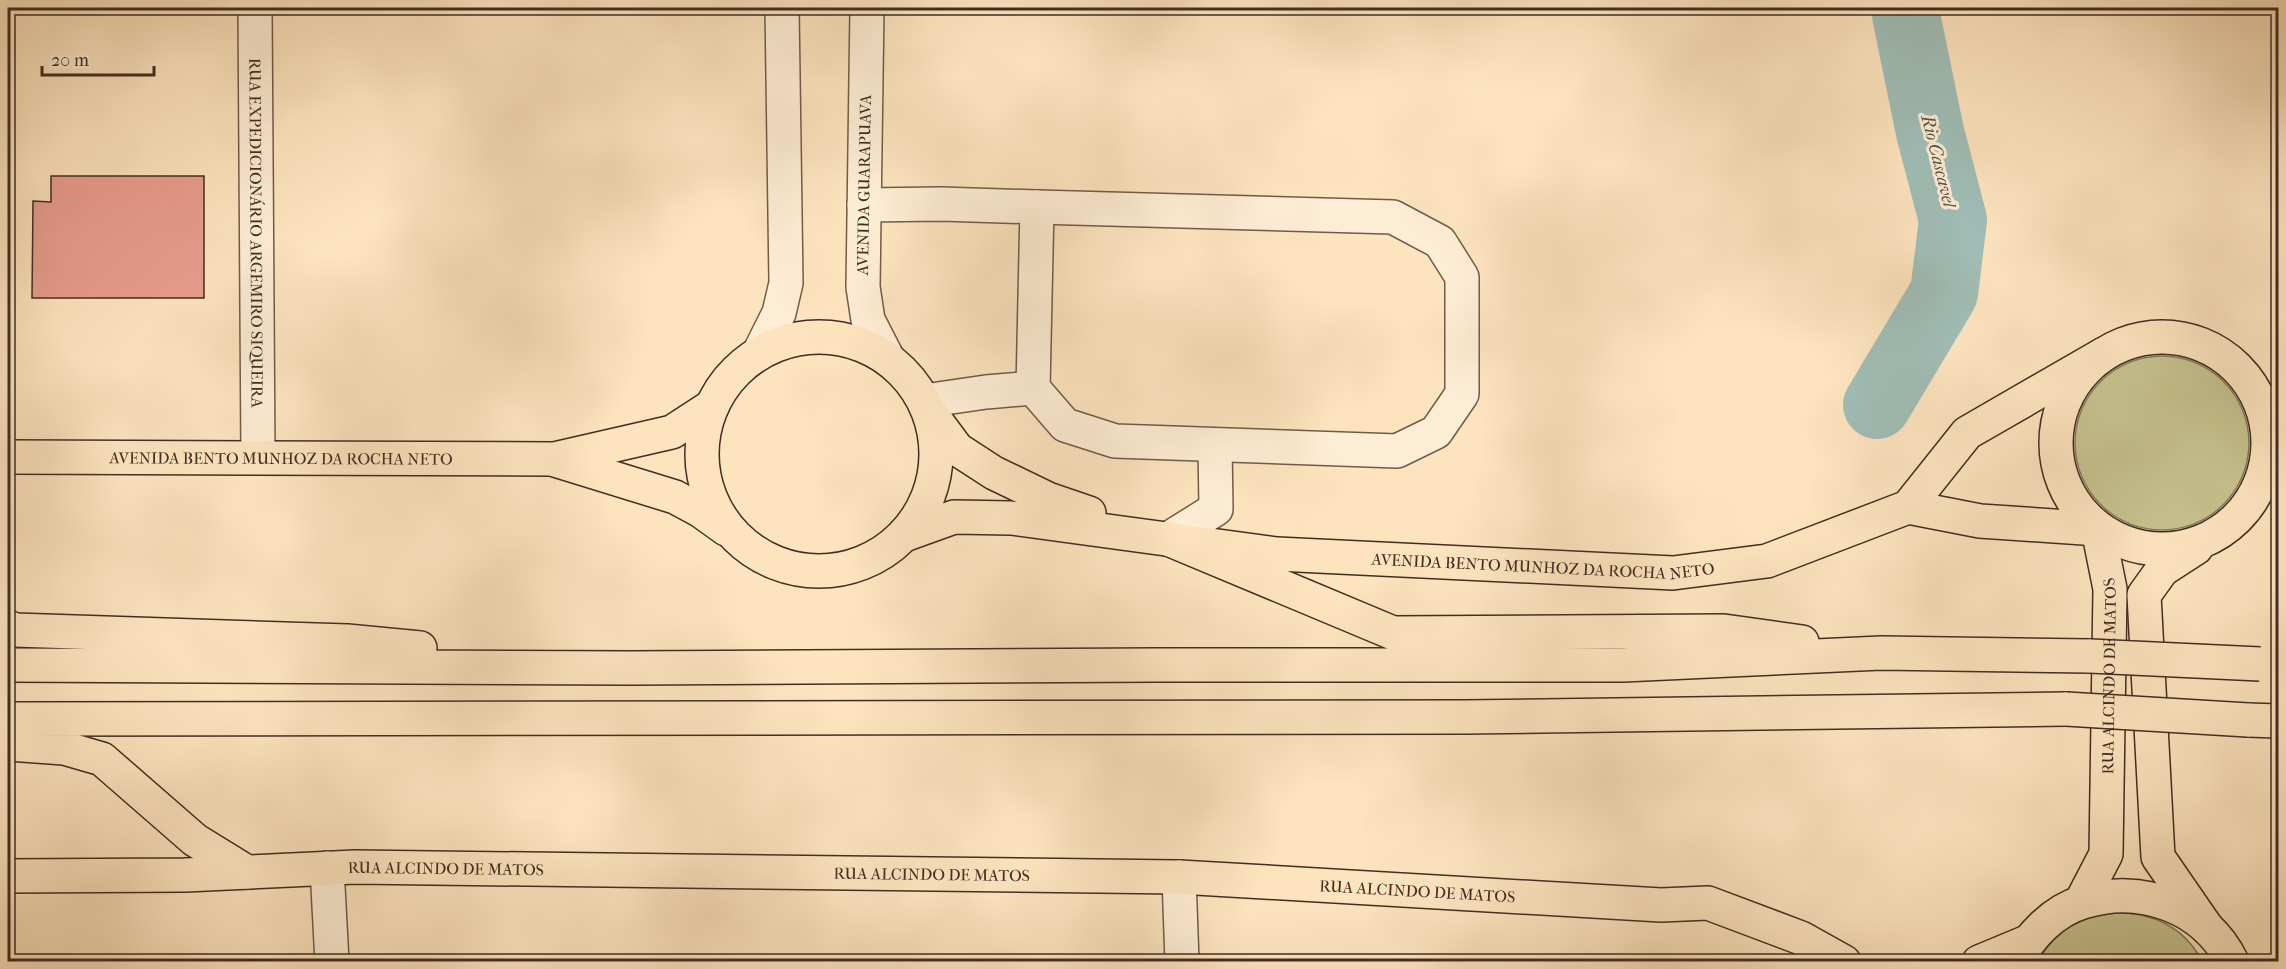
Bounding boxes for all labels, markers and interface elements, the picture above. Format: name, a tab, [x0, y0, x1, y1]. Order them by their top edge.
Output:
scale bar	[42, 39, 154, 77]
text: 20 m	[51, 50, 89, 71]
street label: RUA EXPEDICIONÁRIO ARGEMIRO SIQUEIRA	[246, 58, 267, 409]
street label: AVENIDA GUARAPUAVA	[853, 94, 875, 277]
water label: Rio Cascavel	[1916, 112, 1960, 212]
street label: AVENIDA BENTO MUNHOZ DA ROCHA NETO	[108, 448, 453, 468]
street label: AVENIDA BENTO MUNHOZ DA ROCHA NETO	[1370, 549, 1716, 583]
street label: RUA ALCINDO DE MATOS	[2098, 576, 2120, 774]
street label: RUA ALCINDO DE MATOS	[347, 857, 544, 879]
street label: RUA ALCINDO DE MATOS	[833, 863, 1030, 885]
street label: RUA ALCINDO DE MATOS	[1319, 876, 1516, 906]

